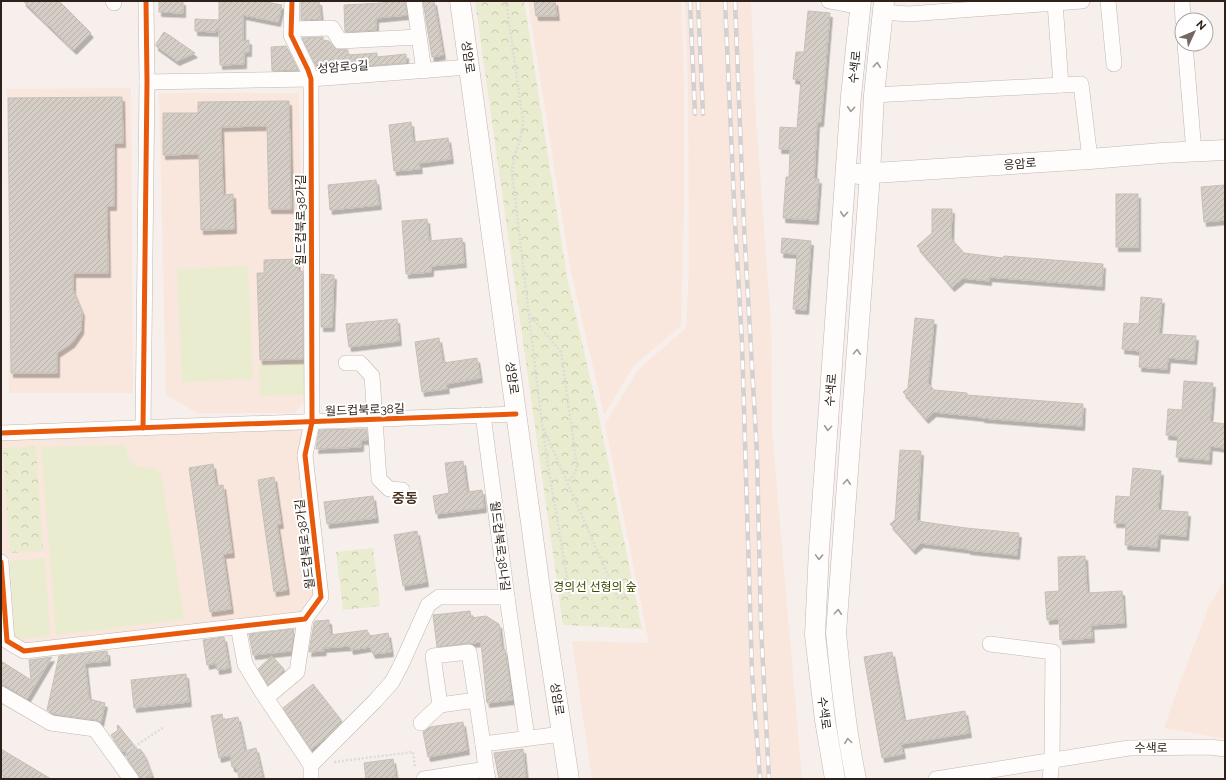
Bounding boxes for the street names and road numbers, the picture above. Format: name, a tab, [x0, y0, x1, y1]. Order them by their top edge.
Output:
street label: 성암로	[459, 40, 477, 74]
street label: 수색로	[846, 50, 864, 84]
street label: 성암로9길	[317, 58, 369, 76]
street label: 응암로	[1003, 156, 1037, 172]
street label: 월드컵북로38가길	[294, 175, 308, 265]
street label: 성암로	[503, 361, 521, 395]
street label: 수색로	[823, 373, 839, 407]
street label: 월드컵북로38길	[325, 402, 405, 418]
street label: 월드컵북로38가길	[293, 498, 317, 590]
street label: 월드컵북로38나길	[488, 500, 512, 592]
street label: 성암로	[547, 682, 567, 716]
street label: 수색로	[815, 696, 833, 730]
street label: 수색로	[1134, 741, 1168, 755]

